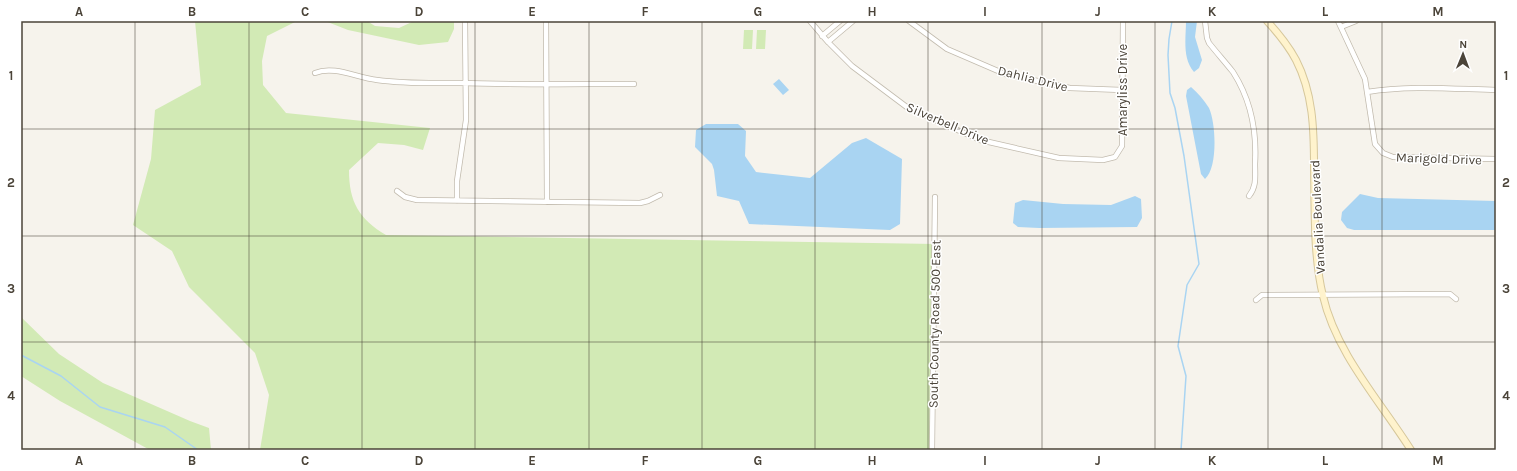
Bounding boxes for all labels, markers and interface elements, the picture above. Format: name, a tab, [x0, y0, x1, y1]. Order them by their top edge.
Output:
text: A	[75, 4, 83, 19]
text: B	[188, 4, 196, 19]
text: C	[301, 4, 309, 19]
text: D	[415, 4, 424, 19]
text: E	[528, 4, 536, 19]
text: F	[641, 4, 649, 19]
text: G	[754, 4, 762, 19]
text: H	[867, 4, 877, 19]
text: I	[983, 4, 987, 19]
text: J	[1095, 4, 1101, 19]
text: K	[1208, 4, 1217, 19]
text: L	[1322, 4, 1329, 19]
text: M	[1432, 4, 1444, 19]
north arrow	[1443, 34, 1483, 74]
text: N	[1459, 38, 1467, 51]
street label: Amaryliss Drive	[1115, 44, 1130, 136]
street label: Dahlia Drive	[996, 63, 1070, 95]
text: 1	[9, 68, 13, 83]
text: 1	[1504, 68, 1508, 83]
street label: Silverbell Drive	[904, 99, 992, 148]
street label: Marigold Drive	[1396, 150, 1483, 168]
street label: Vandalia Boulevard	[1307, 160, 1328, 274]
text: 2	[7, 175, 15, 190]
text: 2	[1502, 175, 1510, 190]
street label: South County Road 500 East	[926, 240, 943, 408]
text: 3	[7, 281, 15, 296]
text: 3	[1502, 281, 1510, 296]
text: 4	[7, 388, 15, 403]
text: 4	[1502, 388, 1510, 403]
text: A	[75, 453, 83, 468]
text: B	[188, 453, 196, 468]
text: C	[301, 453, 309, 468]
text: D	[415, 453, 424, 468]
text: E	[528, 453, 536, 468]
text: F	[641, 453, 649, 468]
text: G	[754, 453, 762, 468]
text: H	[867, 453, 877, 468]
text: I	[983, 453, 987, 468]
text: J	[1095, 453, 1101, 468]
text: K	[1208, 453, 1217, 468]
text: L	[1322, 453, 1329, 468]
text: M	[1432, 453, 1444, 468]

